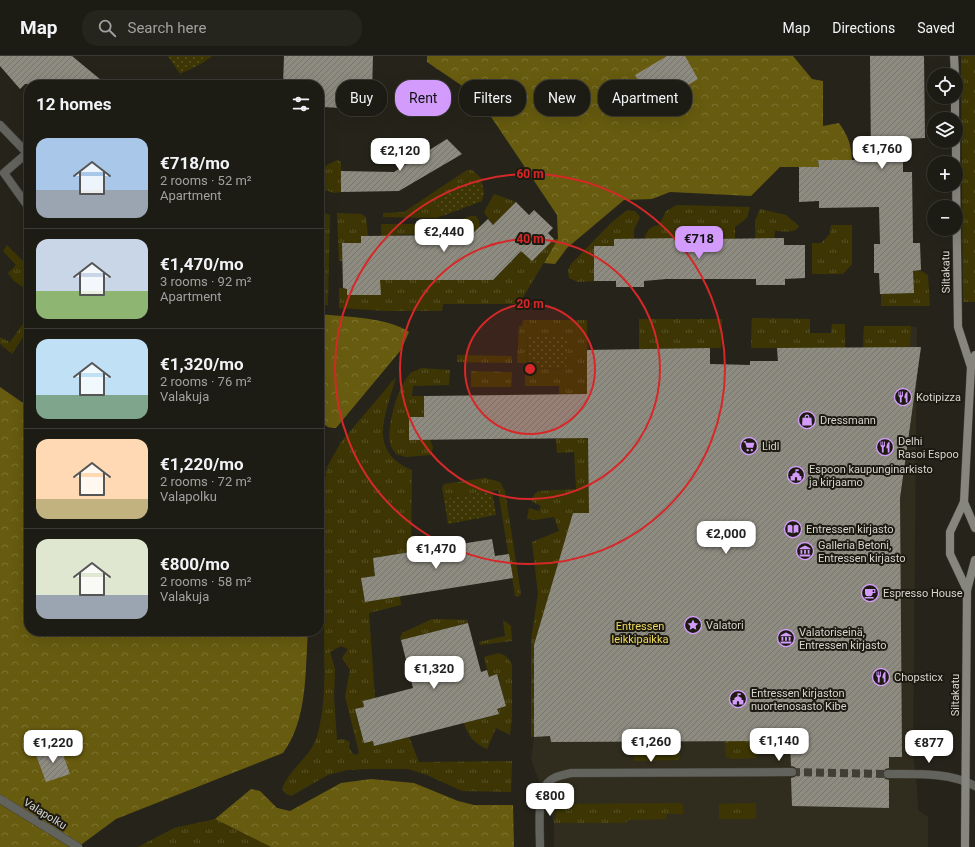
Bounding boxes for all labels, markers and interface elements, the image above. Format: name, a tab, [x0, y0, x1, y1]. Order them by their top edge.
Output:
search box	[82, 10, 362, 46]
text: Map	[20, 16, 58, 39]
icon: search	[96, 17, 118, 39]
text: Search here	[128, 19, 206, 37]
text: Map	[783, 20, 810, 36]
text: Directions	[832, 20, 895, 36]
text: Saved	[917, 20, 955, 36]
map controls	[927, 68, 963, 236]
button: locate	[927, 68, 963, 104]
chip: Buy	[336, 80, 387, 116]
chip: Rent	[395, 80, 451, 116]
chip: Filters	[459, 80, 526, 116]
chip: New	[534, 80, 590, 116]
chip: Apartment	[598, 80, 692, 116]
icon: filters	[290, 93, 312, 115]
text: 12 homes	[36, 94, 112, 114]
button: layers	[927, 112, 963, 148]
pin: €1,760	[849, 136, 915, 170]
pin: €2,120	[367, 138, 433, 172]
text: €1,760	[862, 141, 902, 156]
text: €2,120	[380, 143, 420, 158]
text: €718/mo	[160, 153, 230, 173]
icon: home	[68, 154, 116, 202]
button: +	[927, 156, 963, 192]
text: 60 m	[516, 167, 544, 181]
text: 2 rooms · 52 m²	[160, 173, 252, 188]
text: Apartment	[160, 188, 222, 203]
button: −	[927, 200, 963, 236]
pin: €2,440	[411, 219, 477, 253]
text: €2,440	[424, 224, 464, 239]
pin: €718	[675, 226, 723, 260]
text: €718	[684, 231, 714, 246]
text: 40 m	[516, 232, 544, 246]
street label: Siltakatu	[939, 251, 953, 293]
text: €1,470/mo	[160, 254, 244, 274]
icon: home	[68, 255, 116, 303]
text: 3 rooms · 92 m²	[160, 274, 252, 289]
text: Apartment	[160, 289, 222, 304]
text: 20 m	[516, 297, 544, 311]
text: €1,320/mo	[160, 354, 244, 374]
icon: home	[68, 355, 116, 403]
centre of rings	[523, 362, 537, 376]
text: 2 rooms · 76 m²	[160, 374, 252, 389]
restaurant icon: Kotipizza	[893, 387, 913, 407]
text: Valakuja	[160, 389, 209, 404]
place label: Kotipizza	[916, 391, 961, 404]
shop icon: Dressmann	[797, 410, 817, 430]
place label: Dressmann	[820, 414, 876, 427]
place label: Delhi Rasoi Espoo	[898, 435, 959, 461]
supermarket icon: Lidl	[739, 436, 759, 456]
restaurant icon: Delhi Rasoi Espoo	[875, 437, 895, 457]
place label: Lidl	[762, 440, 779, 453]
text: €1,220/mo	[160, 454, 244, 474]
icon: home	[68, 455, 116, 503]
place label: Espoon kaupunginarkisto ja kirjaamo	[808, 463, 933, 489]
public building icon: Espoon kaupunginarkisto ja kirjaamo	[786, 465, 806, 485]
text: 2 rooms · 72 m²	[160, 474, 252, 489]
text: Valapolku	[160, 489, 217, 504]
library icon: Entressen kirjasto	[783, 519, 803, 539]
pin: €2,000	[693, 521, 759, 555]
place label: Entressen kirjasto	[806, 523, 893, 536]
text: €2,000	[706, 526, 746, 541]
pin: €1,470	[403, 536, 469, 570]
place label: Galleria Betoni, Entressen kirjasto	[818, 539, 905, 565]
text: €1,470	[416, 541, 456, 556]
museum icon: Galleria Betoni, Entressen kirjasto	[795, 541, 815, 561]
text: €800/mo	[160, 554, 230, 574]
icon: home	[68, 555, 116, 603]
text: 2 rooms · 58 m²	[160, 574, 252, 589]
cafe icon: Espresso House	[860, 583, 880, 603]
place label: Espresso House	[883, 587, 963, 600]
text: Valakuja	[160, 589, 209, 604]
place icon: Valatori	[683, 615, 703, 635]
place label: Valatori	[706, 619, 744, 632]
park label: Entressen leikkipaikka	[612, 620, 669, 646]
place label: Valatoriseinä, Entressen kirjasto	[799, 626, 886, 652]
museum icon: Valatoriseinä, Entressen kirjasto	[776, 628, 796, 648]
pin: €1,320	[401, 656, 467, 690]
text: €1,320	[414, 661, 454, 676]
restaurant icon: Chopsticx	[871, 667, 891, 687]
place label: Chopsticx	[894, 671, 943, 684]
street label: Siltakatu	[949, 674, 962, 716]
place label: Entressen kirjaston nuortenosasto Kibe	[751, 687, 847, 713]
public building icon: Entressen kirjaston nuortenosasto Kibe	[728, 689, 748, 709]
pin: €1,140	[746, 728, 812, 762]
pin: €1,260	[618, 729, 684, 763]
pin: €1,220	[20, 730, 86, 764]
pin: €877	[905, 730, 953, 764]
text: €1,140	[759, 733, 799, 748]
text: €1,260	[631, 734, 671, 749]
text: €1,220	[33, 735, 73, 750]
text: €877	[914, 735, 944, 750]
pin: €800	[526, 783, 574, 817]
text: €800	[535, 788, 565, 803]
street label: Valapolku	[21, 796, 69, 832]

